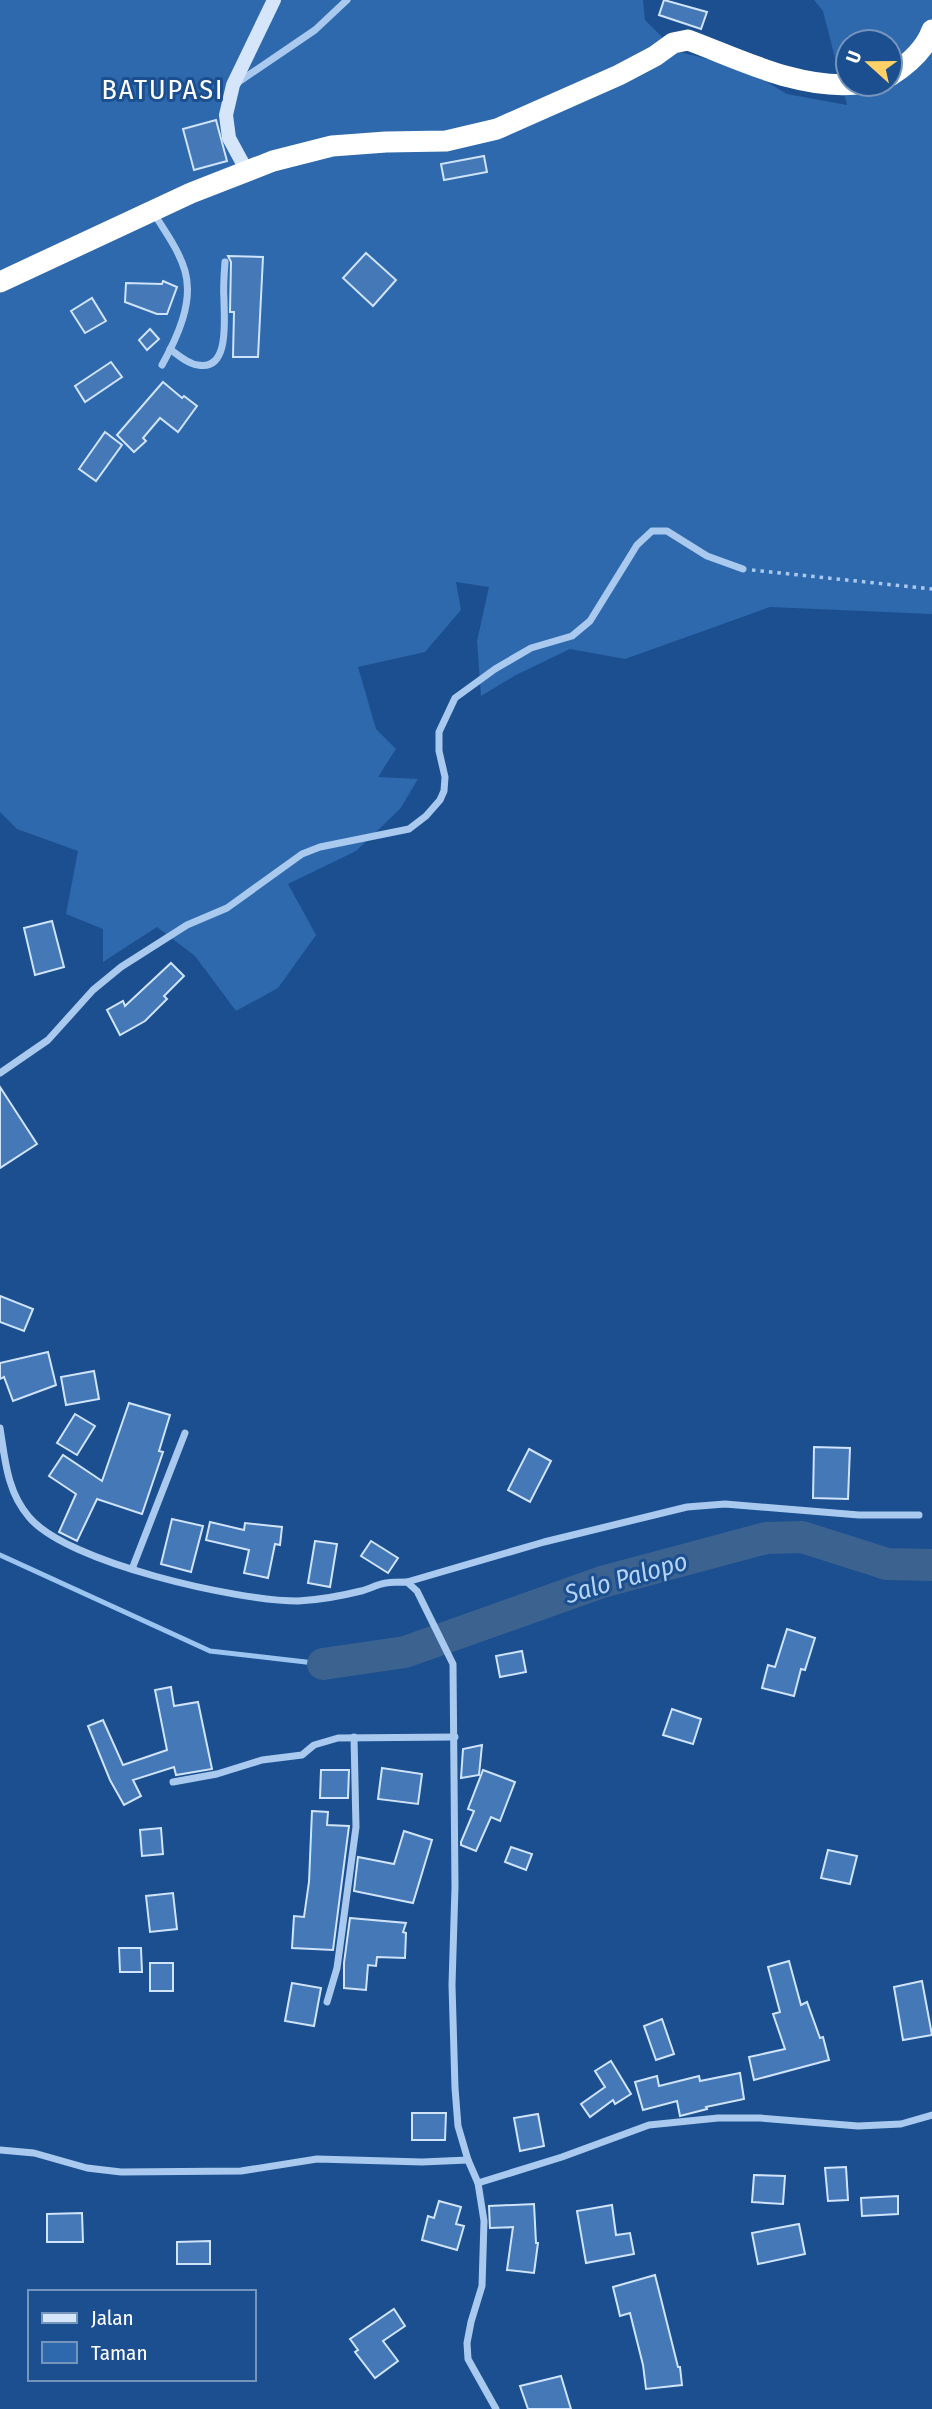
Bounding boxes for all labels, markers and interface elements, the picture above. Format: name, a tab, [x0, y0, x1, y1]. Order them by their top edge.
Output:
north arrow	[834, 28, 904, 98]
text: U	[841, 48, 866, 66]
district label: BATUPASI	[102, 73, 224, 106]
water label: Salo Palopo	[560, 1546, 691, 1611]
legend	[28, 2290, 256, 2381]
text: Jalan	[91, 2305, 134, 2331]
text: Taman	[91, 2340, 147, 2366]

